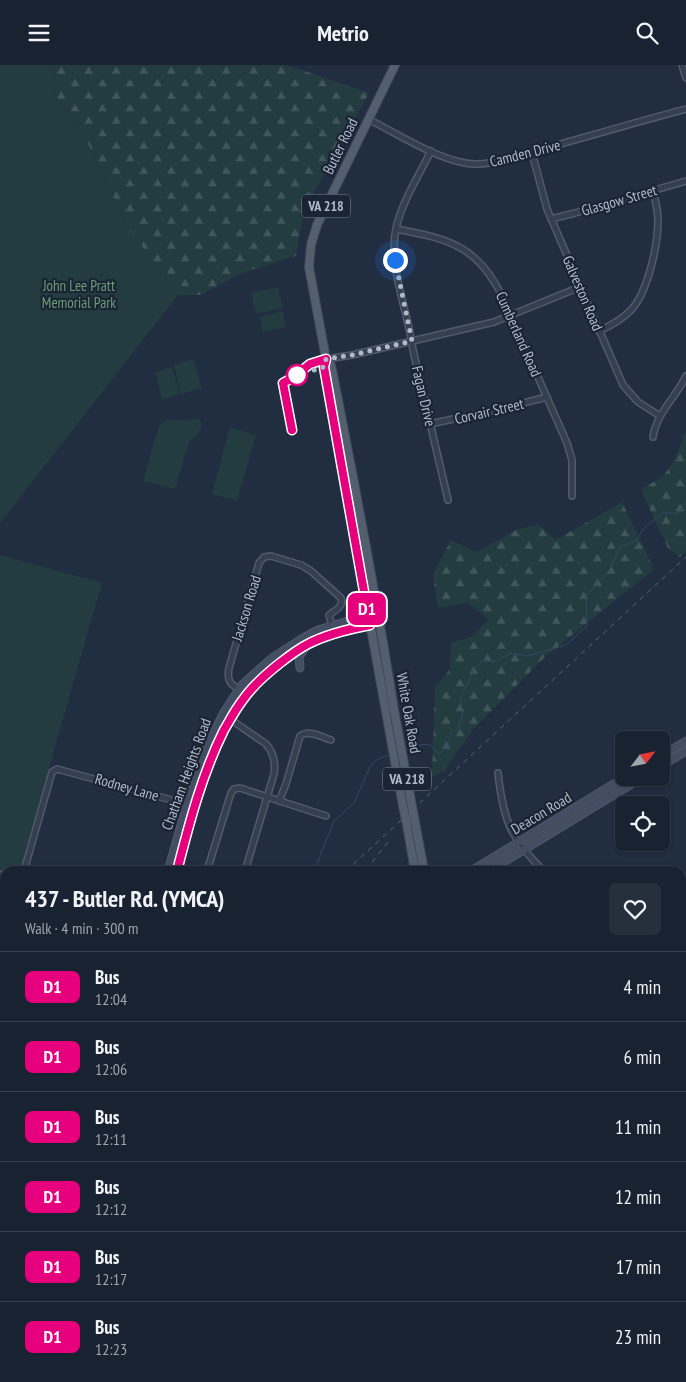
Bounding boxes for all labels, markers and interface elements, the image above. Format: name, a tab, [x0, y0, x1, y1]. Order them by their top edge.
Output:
icon: menu	[25, 19, 53, 47]
text: Metrio	[317, 19, 369, 47]
icon: search	[633, 19, 661, 47]
street label: Butler Road	[318, 115, 362, 177]
street label: Camden Drive	[488, 135, 562, 171]
street label: Glasgow Street	[579, 180, 659, 220]
road number: VA 218	[302, 195, 350, 217]
your location	[383, 248, 408, 273]
street label: Galveston Road	[559, 253, 607, 333]
park label: John Lee Pratt Memorial Park	[42, 276, 116, 312]
street label: Cumberland Road	[492, 289, 546, 379]
unlabelled marker	[286, 364, 308, 386]
street label: Fagan Drive	[408, 364, 440, 428]
street label: Corvair Street	[453, 394, 525, 428]
street label: Jackson Road	[227, 573, 265, 644]
line badge: D1	[344, 593, 390, 625]
text: D1	[358, 597, 376, 620]
street label: White Oak Road	[393, 671, 425, 755]
street label: Chatham Heights Road	[157, 715, 215, 833]
north arrow	[615, 731, 670, 786]
map controls	[615, 731, 670, 851]
road number: VA 218	[383, 767, 431, 791]
street label: Rodney Lane	[93, 769, 161, 805]
street label: Deacon Road	[507, 788, 575, 838]
button: locate	[615, 796, 670, 851]
text: 437 - Butler Rd. (YMCA)	[25, 883, 225, 914]
button: heart	[609, 883, 661, 935]
text: Walk · 4 min · 300 m	[25, 918, 138, 938]
text: Bus	[95, 965, 119, 989]
text: D1	[43, 975, 62, 998]
text: 4 min	[624, 975, 661, 999]
text: 12:04	[95, 989, 127, 1009]
text: Bus	[95, 1035, 119, 1059]
text: D1	[43, 1045, 62, 1068]
text: 6 min	[624, 1045, 661, 1069]
text: 12:06	[95, 1059, 127, 1079]
text: Bus	[95, 1105, 119, 1129]
text: D1	[43, 1115, 62, 1138]
text: 11 min	[615, 1115, 661, 1139]
text: 12:11	[95, 1129, 127, 1149]
text: Bus	[95, 1175, 119, 1199]
text: D1	[43, 1185, 62, 1208]
text: 12 min	[615, 1185, 661, 1209]
text: 12:12	[95, 1199, 127, 1219]
text: Bus	[95, 1245, 119, 1269]
text: D1	[43, 1255, 62, 1278]
text: 17 min	[616, 1255, 661, 1279]
text: 12:17	[95, 1269, 127, 1289]
text: Bus	[95, 1315, 119, 1339]
text: D1	[43, 1325, 62, 1348]
text: 23 min	[615, 1325, 661, 1349]
text: 12:23	[95, 1339, 127, 1359]

